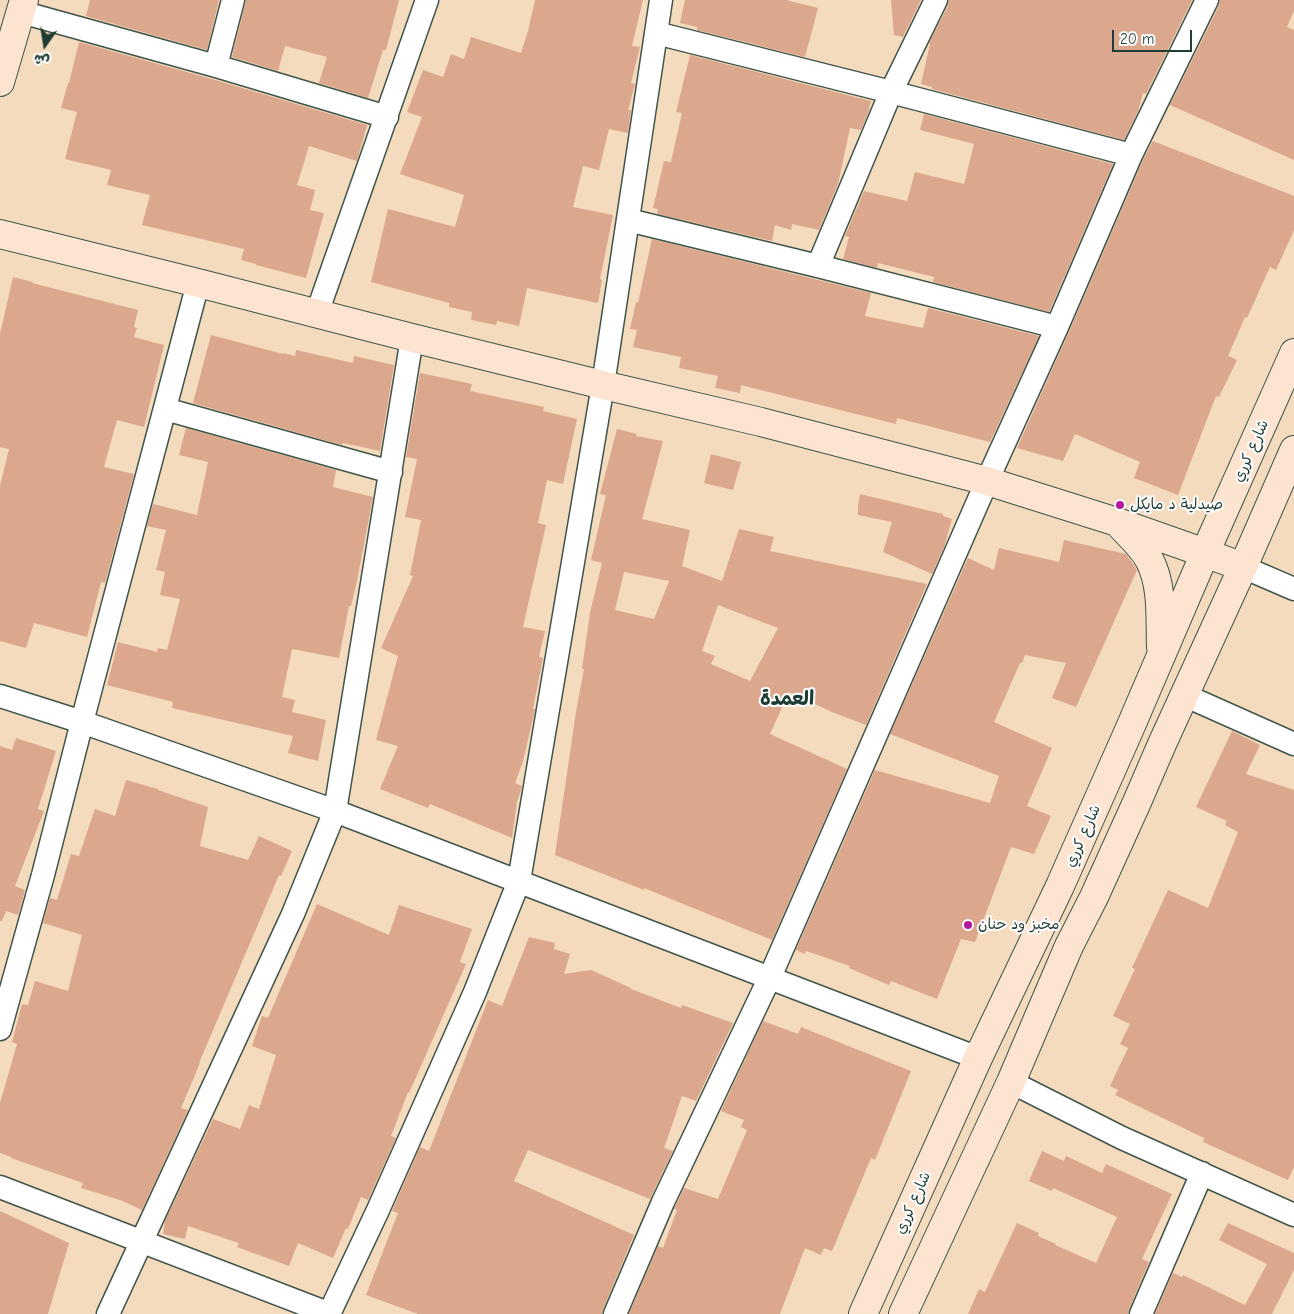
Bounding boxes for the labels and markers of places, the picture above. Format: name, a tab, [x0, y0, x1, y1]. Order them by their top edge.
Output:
place label: صيدلية د مايكل	[1130, 496, 1223, 514]
marker: صيدلية د مايكل	[1114, 499, 1126, 511]
place label: مخبز ود حنان	[978, 916, 1059, 934]
marker: مخبز ود حنان	[962, 919, 974, 931]

